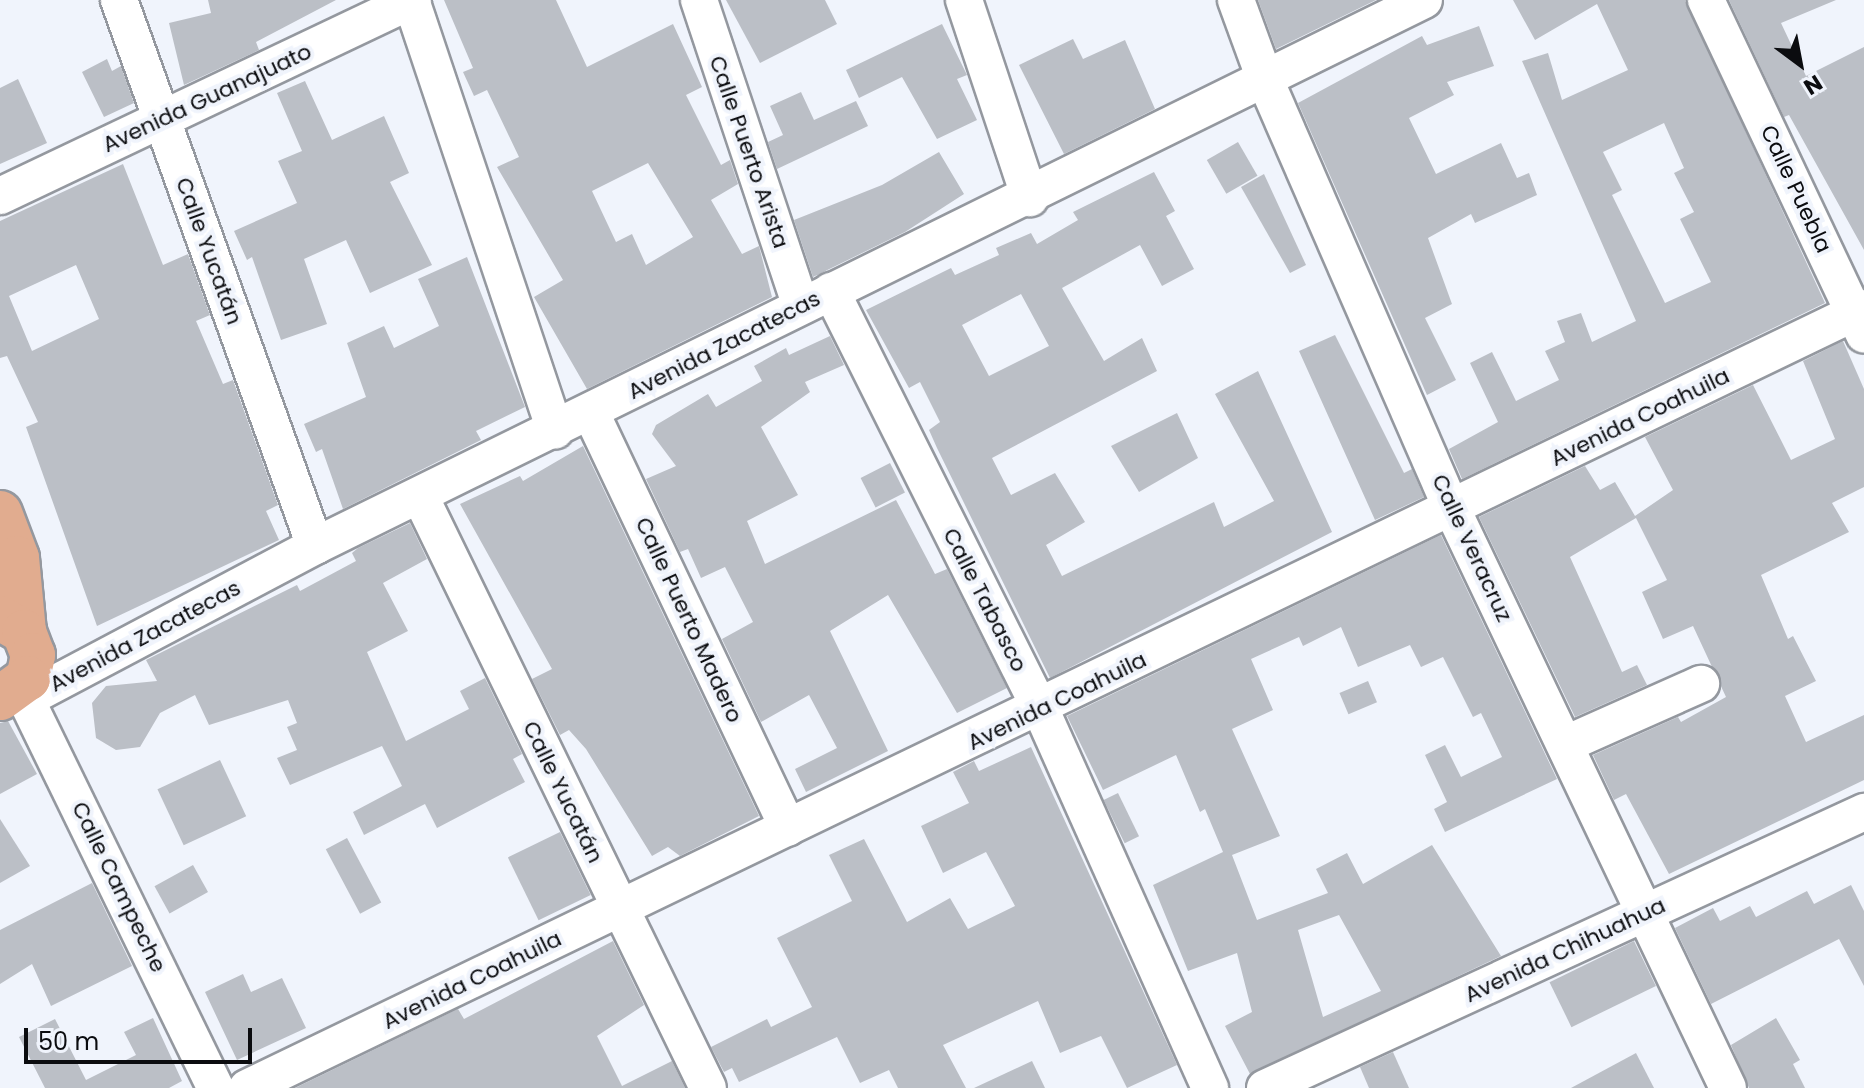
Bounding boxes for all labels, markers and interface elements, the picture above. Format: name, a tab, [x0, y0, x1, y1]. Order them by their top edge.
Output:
north arrow	[1760, 24, 1840, 104]
street label: Avenida Guanajuato	[98, 38, 316, 158]
street label: Calle Puerto Arista	[704, 52, 794, 252]
text: N	[1798, 67, 1828, 102]
street label: Calle Puebla	[1755, 121, 1837, 257]
street label: Calle Yucatán	[170, 174, 248, 328]
street label: Avenida Zacatecas	[623, 285, 825, 405]
street label: Avenida Coahuila	[1546, 362, 1734, 472]
street label: Calle Veracruz	[1426, 470, 1518, 626]
street label: Calle Puerto Madero	[630, 513, 748, 727]
street label: Calle Tabasco	[937, 524, 1033, 676]
street label: Avenida Zacatecas	[45, 575, 245, 697]
street label: Avenida Coahuila	[963, 646, 1151, 756]
street label: Calle Yucatán	[517, 717, 609, 867]
street label: Calle Campeche	[66, 797, 172, 977]
street label: Avenida Chihuahua	[1460, 892, 1670, 1008]
street label: Avenida Coahuila	[378, 925, 566, 1035]
scale bar	[28, 1012, 256, 1062]
text: 50 m	[38, 1025, 99, 1058]

